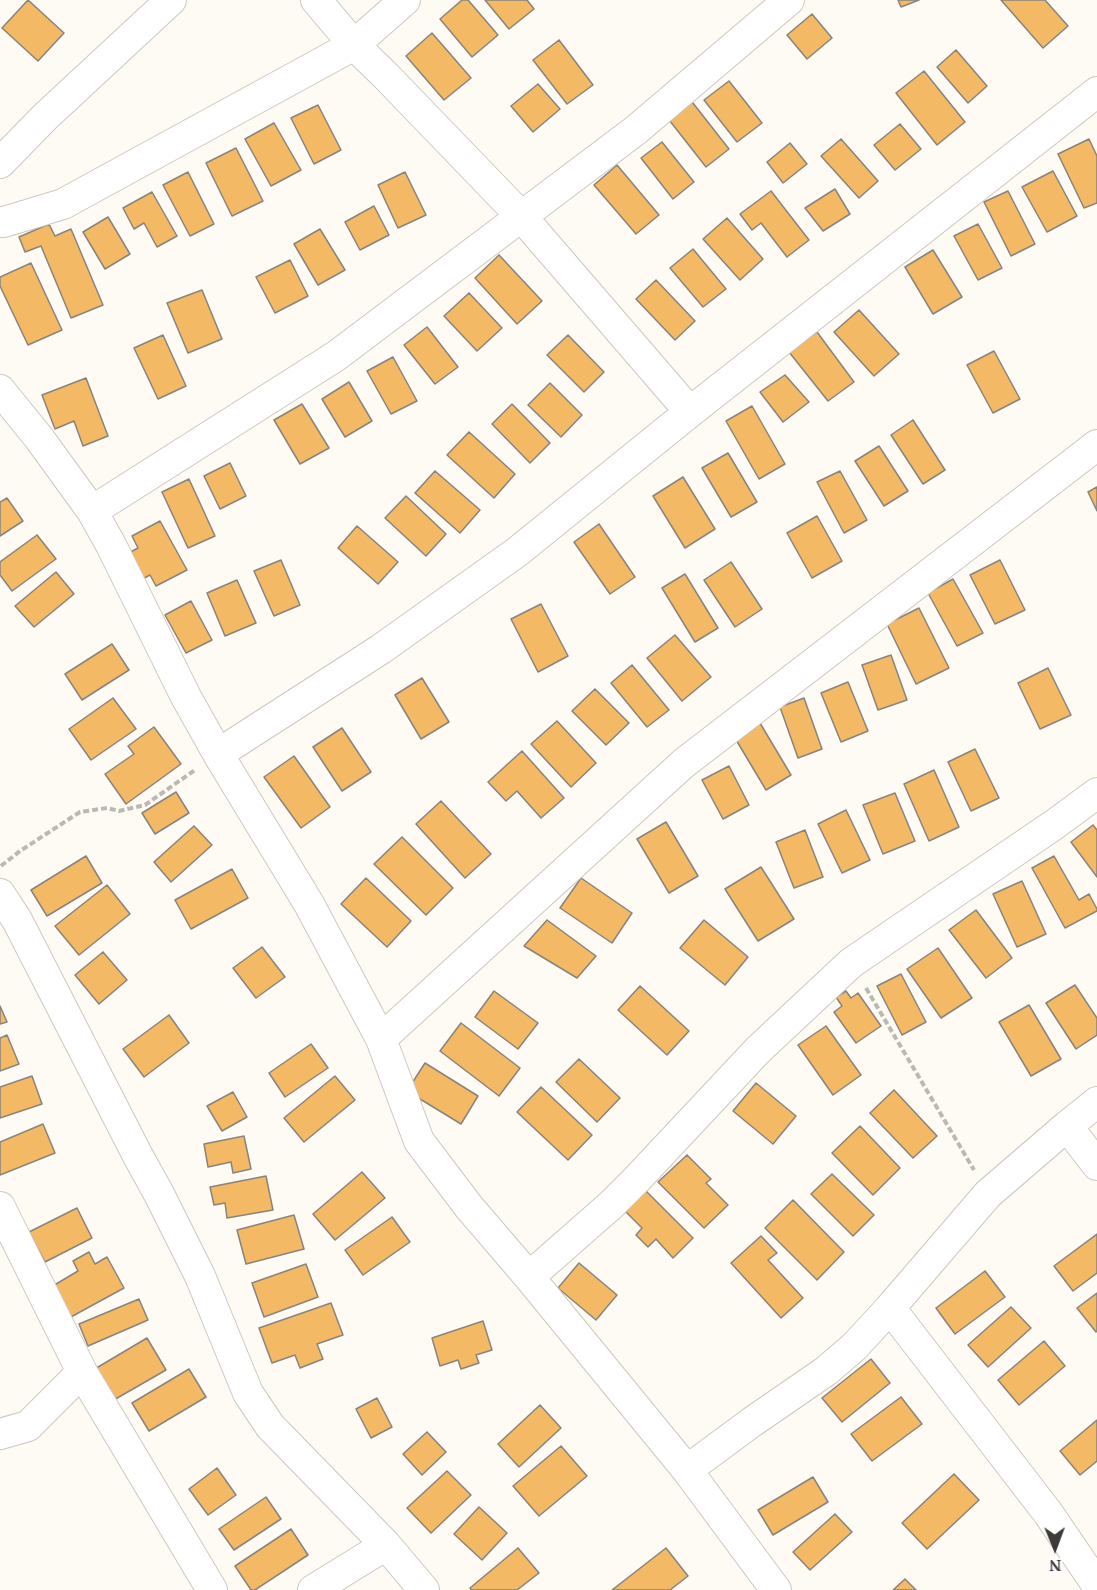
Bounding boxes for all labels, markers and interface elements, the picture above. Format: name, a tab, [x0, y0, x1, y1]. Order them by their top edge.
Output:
north arrow	[1025, 1518, 1085, 1578]
text: N	[1049, 1555, 1062, 1577]

